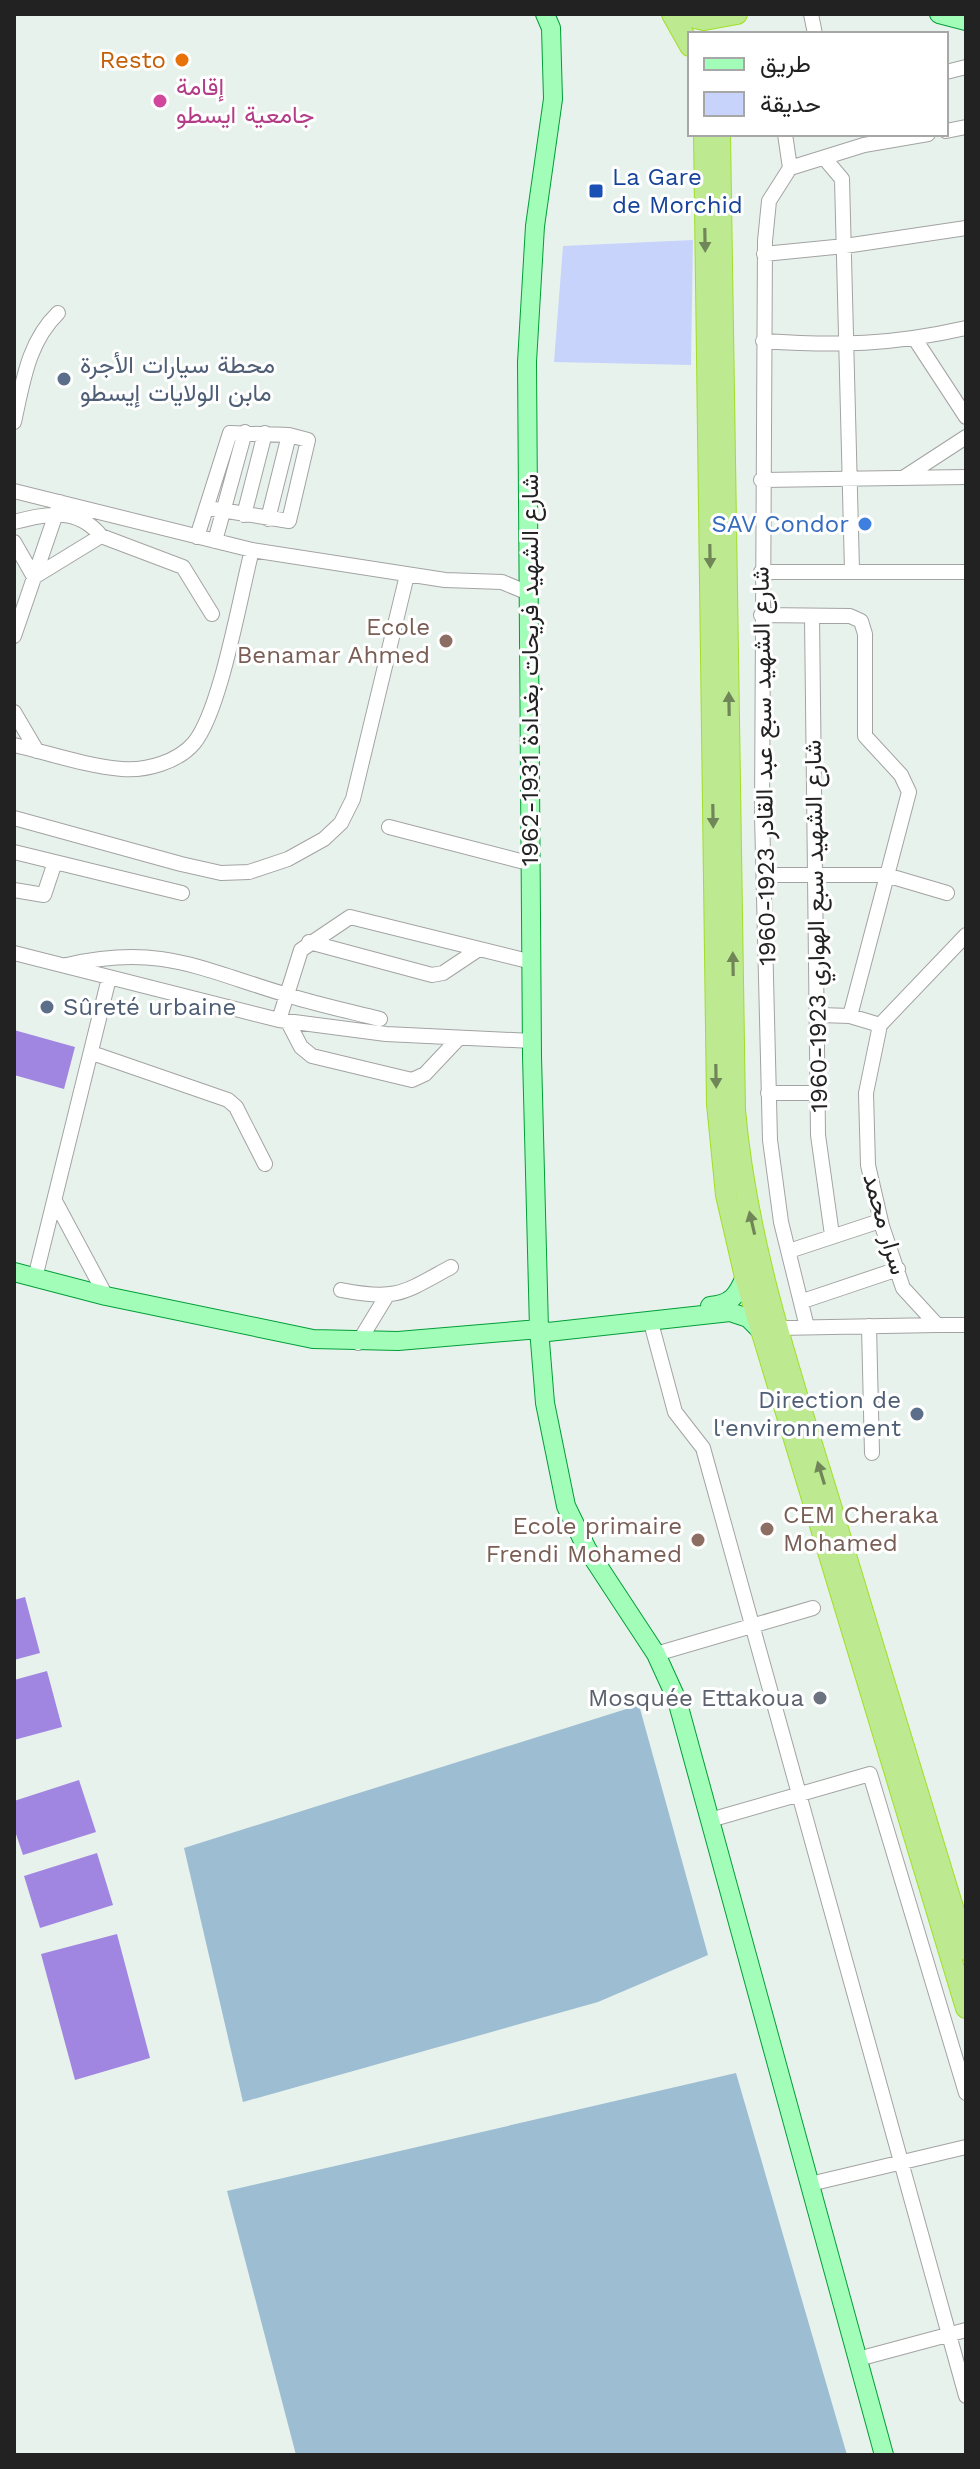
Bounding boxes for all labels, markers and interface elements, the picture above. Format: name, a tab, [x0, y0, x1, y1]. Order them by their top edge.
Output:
legend	[688, 32, 948, 136]
place label: Resto	[99, 46, 166, 74]
text: طريق	[760, 50, 811, 79]
marker: Resto	[173, 51, 191, 69]
place label: إقامة جامعية ايسطو	[176, 73, 314, 130]
text: حديقة	[760, 90, 821, 118]
marker: إقامة جامعية ايسطو	[151, 92, 169, 110]
place label: La Gare de Morchid	[612, 163, 743, 219]
marker: La Gare de Morchid	[587, 182, 605, 200]
one-way arrow	[699, 228, 712, 253]
place label: محطة سيارات الأجرة مابن الولايات إيسطو	[80, 351, 275, 408]
marker: محطة سيارات الأجرة مابن الولايات إيسطو	[55, 370, 73, 388]
street label: شارع الشهيد فريحات بغدادة 1931-1962	[516, 474, 546, 866]
place label: SAV Condor	[712, 510, 849, 538]
marker: SAV Condor	[856, 515, 874, 533]
one-way arrow	[704, 544, 716, 569]
street label: شارع الشهيد سبع عبد القادر 1923-1960	[747, 566, 784, 966]
place label: Ecole Benamar Ahmed	[237, 613, 430, 669]
marker: Ecole Benamar Ahmed	[437, 632, 455, 650]
one-way arrow	[723, 691, 736, 716]
street label: شارع الشهيد سبع الهواري 1923-1960	[799, 739, 838, 1113]
one-way arrow	[707, 804, 719, 829]
one-way arrow	[727, 951, 739, 976]
place label: Sûreté urbaine	[63, 993, 236, 1021]
marker: Sûreté urbaine	[38, 998, 56, 1016]
one-way arrow	[710, 1064, 723, 1089]
street label: سرار محمد	[856, 1170, 913, 1278]
one-way arrow	[745, 1210, 758, 1235]
place label: Direction de l'environnement	[713, 1386, 901, 1442]
marker: Direction de l'environnement	[908, 1405, 926, 1423]
one-way arrow	[814, 1461, 827, 1485]
place label: CEM Cheraka Mohamed	[783, 1501, 939, 1557]
place label: Ecole primaire Frendi Mohamed	[486, 1512, 682, 1568]
marker: CEM Cheraka Mohamed	[758, 1520, 776, 1538]
marker: Ecole primaire Frendi Mohamed	[689, 1531, 707, 1549]
place label: Mosquée Ettakoua	[588, 1684, 804, 1712]
marker: Mosquée Ettakoua	[811, 1689, 829, 1707]

